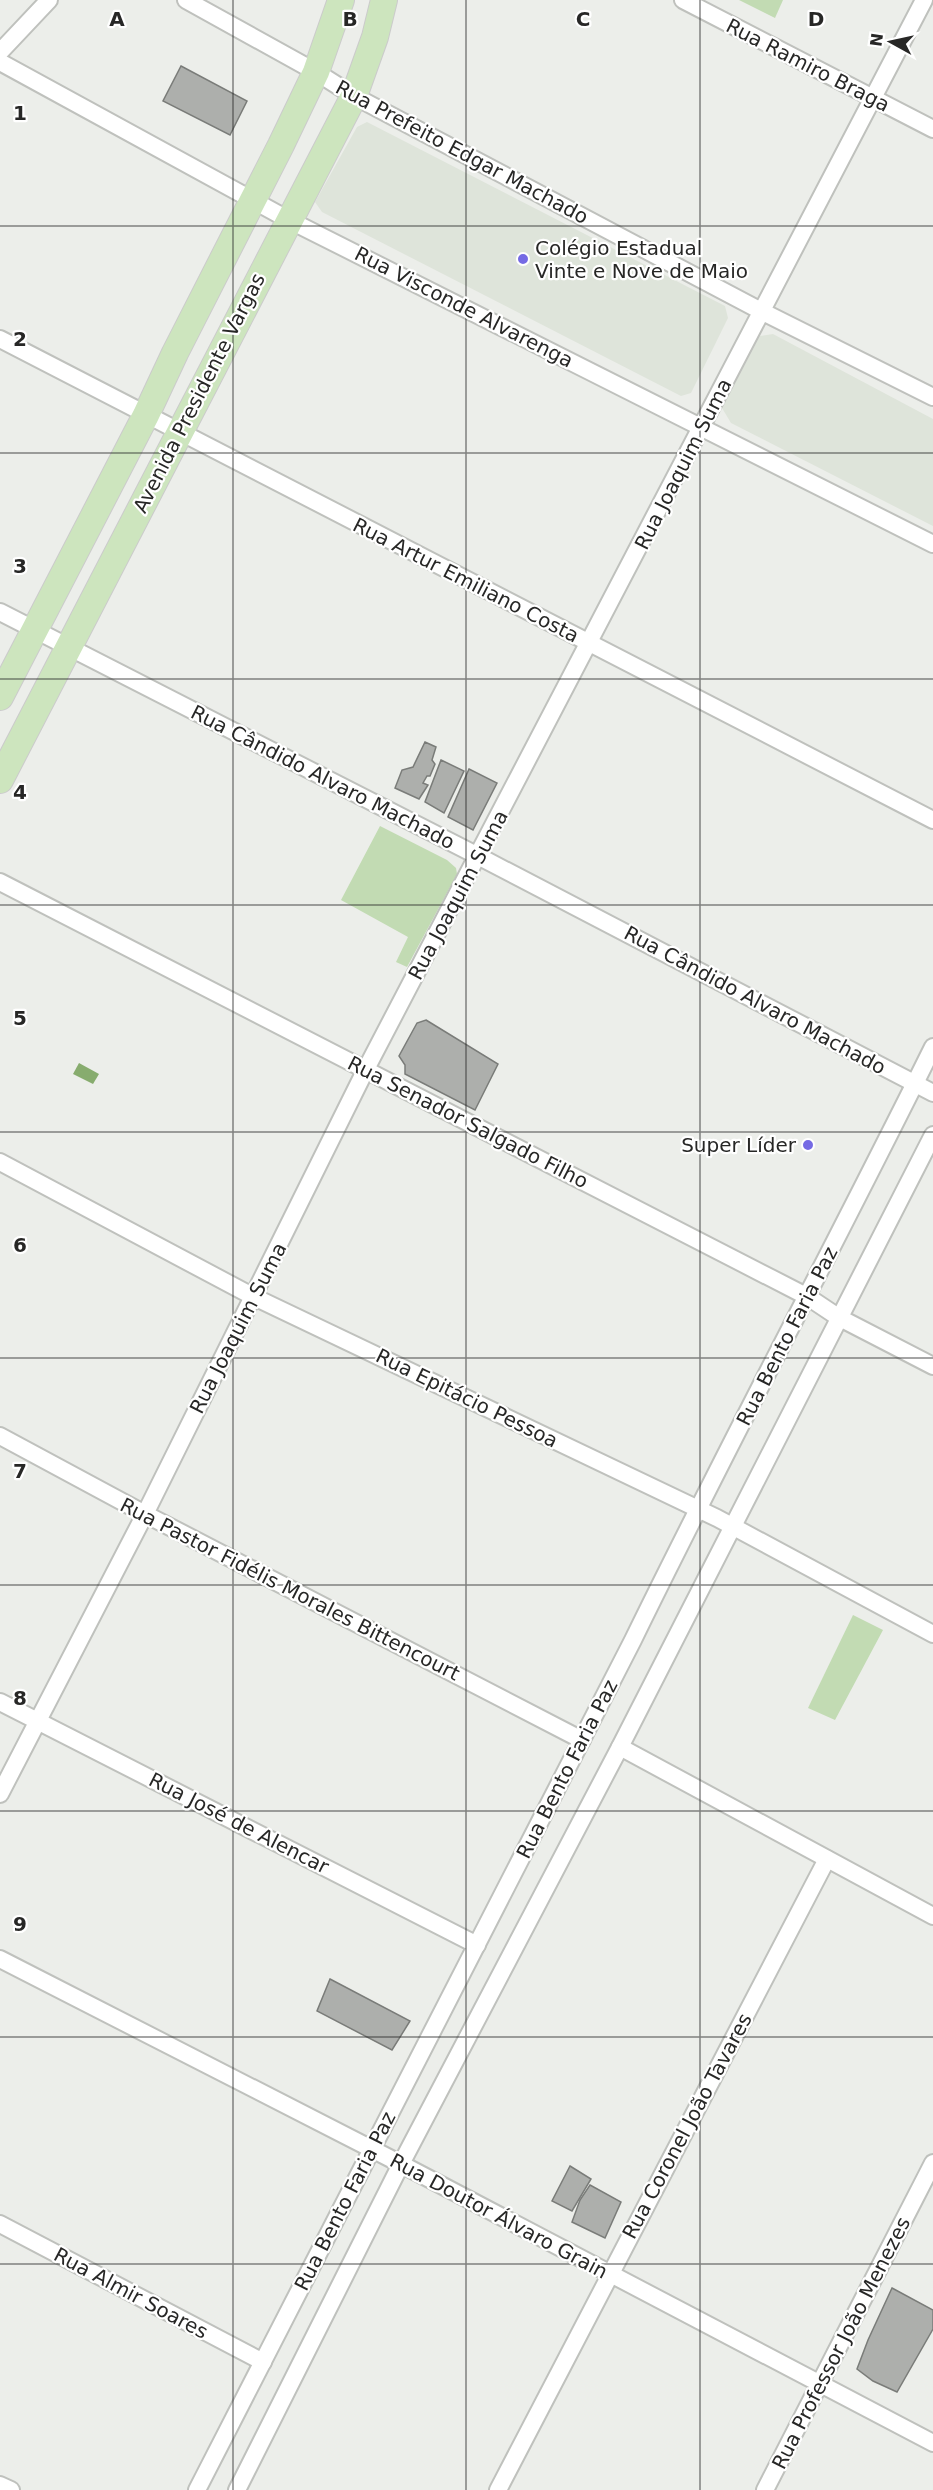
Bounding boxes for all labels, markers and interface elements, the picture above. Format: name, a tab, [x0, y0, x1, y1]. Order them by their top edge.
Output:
text: A	[109, 7, 125, 31]
text: B	[342, 7, 358, 31]
text: C	[576, 7, 590, 31]
text: D	[808, 7, 824, 31]
north arrow	[861, 12, 921, 72]
street label: Rua Ramiro Braga	[722, 13, 894, 117]
text: N	[866, 32, 887, 48]
street label: Rua Prefeito Edgar Machado	[332, 75, 592, 229]
text: 1	[13, 101, 27, 125]
place label: Colégio Estadual Vinte e Nove de Maio	[535, 236, 748, 283]
street label: Rua Visconde Alvarenga	[351, 241, 577, 373]
marker: Colégio Estadual Vinte e Nove de Maio	[516, 252, 530, 266]
street label: Avenida Presidente Vargas	[128, 269, 270, 517]
text: 2	[13, 327, 27, 351]
street label: Rua Joaquim Suma	[630, 375, 736, 553]
street label: Rua Artur Emiliano Costa	[349, 512, 583, 648]
text: 3	[13, 554, 27, 578]
street label: Rua Cândido Alvaro Machado	[187, 700, 459, 854]
text: 4	[13, 780, 27, 804]
street label: Rua Joaquim Suma	[403, 806, 513, 984]
street label: Rua Cândido Alvaro Machado	[620, 921, 890, 1079]
text: 5	[13, 1006, 27, 1030]
street label: Rua Senador Salgado Filho	[344, 1051, 592, 1193]
place label: Super Líder	[681, 1133, 797, 1157]
marker: Super Líder	[801, 1138, 815, 1152]
text: 6	[13, 1233, 27, 1257]
street label: Rua Joaquim Suma	[185, 1239, 291, 1417]
street label: Rua Bento Faria Paz	[731, 1242, 843, 1430]
street label: Rua Epitácio Pessoa	[372, 1344, 562, 1452]
text: 7	[13, 1459, 27, 1483]
street label: Rua Pastor Fidélis Morales Bittencourt	[116, 1493, 464, 1686]
street label: Rua Bento Faria Paz	[511, 1675, 623, 1863]
text: 8	[13, 1686, 27, 1710]
street label: Rua José de Alencar	[145, 1767, 334, 1879]
text: 9	[13, 1912, 27, 1936]
street label: Rua Coronel João Tavares	[617, 2009, 757, 2243]
street label: Rua Bento Faria Paz	[289, 2107, 401, 2295]
street label: Rua Doutor Álvaro Grain	[386, 2148, 612, 2284]
street label: Rua Professor João Menezes	[767, 2213, 915, 2473]
street label: Rua Almir Soares	[50, 2242, 212, 2344]

